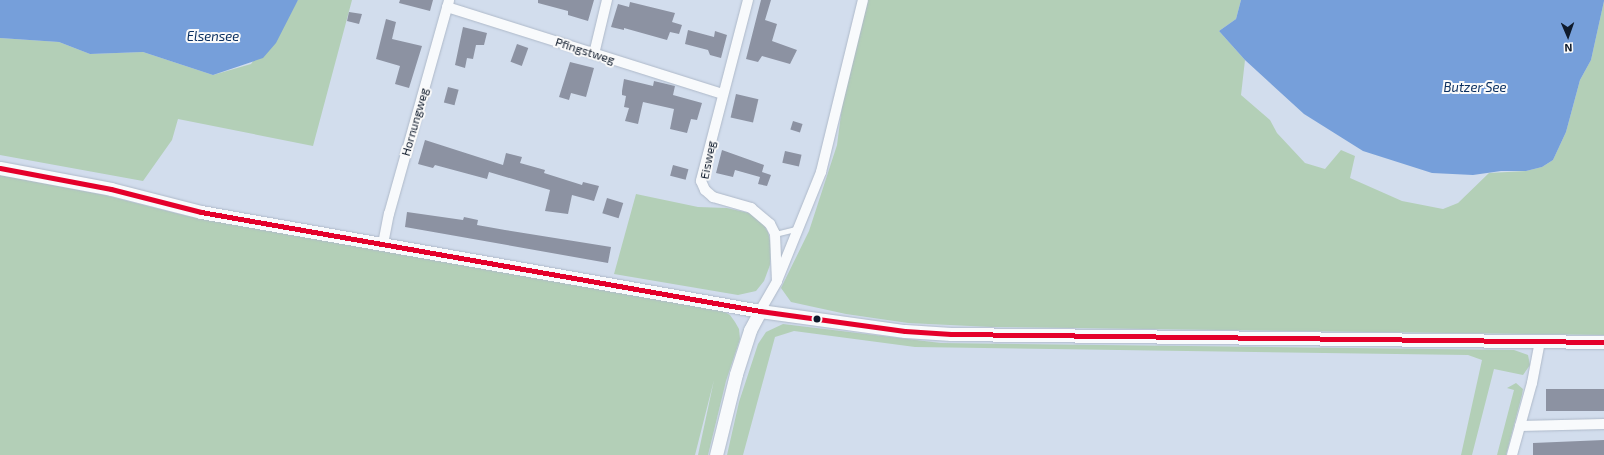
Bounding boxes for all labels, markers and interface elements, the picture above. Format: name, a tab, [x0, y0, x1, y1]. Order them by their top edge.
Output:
north arrow	[1548, 16, 1588, 56]
water label: Elsensee	[187, 28, 239, 44]
street label: Pfingstweg	[553, 35, 617, 67]
text: N	[1564, 42, 1573, 55]
water label: Butzer See	[1443, 79, 1507, 95]
street label: Hornungweg	[398, 86, 432, 158]
street label: Eisweg	[697, 140, 719, 180]
unlabelled marker	[812, 314, 822, 324]

